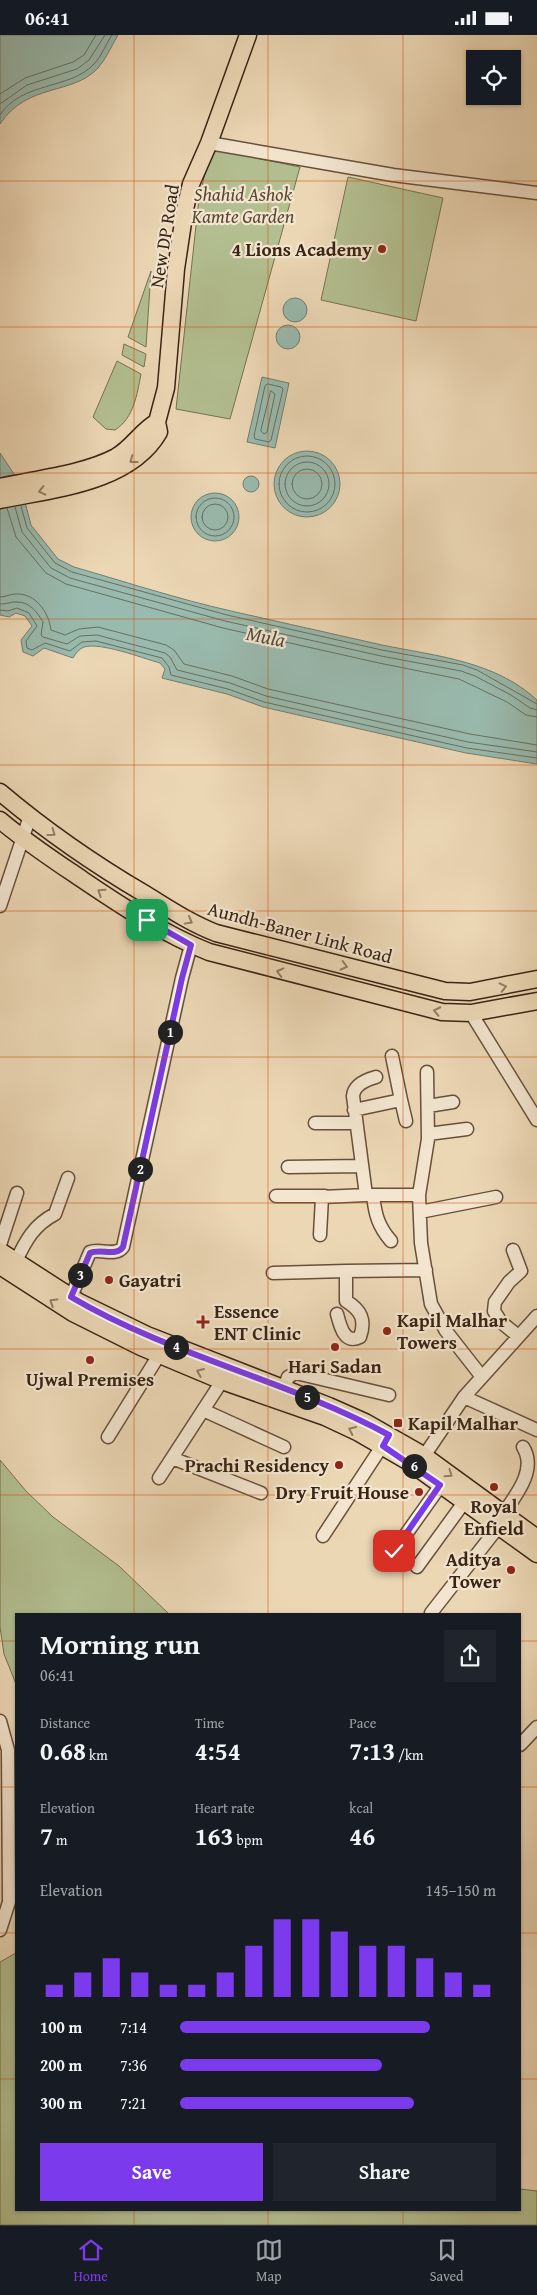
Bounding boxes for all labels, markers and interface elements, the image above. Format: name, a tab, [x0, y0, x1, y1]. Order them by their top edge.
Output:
text: 06:41	[25, 4, 70, 32]
map controls	[466, 50, 521, 105]
button: locate	[466, 50, 521, 105]
park label: Shahid Ashok Kamte Garden	[191, 180, 295, 230]
street label: New DP Road	[142, 181, 186, 290]
place label: 4 Lions Academy	[232, 235, 372, 263]
marker: 4 Lions Academy	[376, 243, 388, 255]
one-way arrow	[129, 454, 139, 463]
one-way arrow	[38, 485, 47, 496]
water label: Mula	[244, 618, 289, 654]
one-way arrow	[46, 827, 56, 836]
one-way arrow	[97, 889, 107, 898]
street label: Aundh-Baner Link Road	[205, 894, 396, 970]
pin	[126, 899, 168, 941]
icon: arrive	[133, 906, 161, 934]
one-way arrow	[183, 914, 192, 924]
one-way arrow	[340, 960, 349, 971]
one-way arrow	[275, 967, 284, 978]
one-way arrow	[499, 982, 508, 993]
one-way arrow	[433, 1006, 442, 1016]
pin: 1	[158, 1019, 182, 1045]
text: 1	[167, 1022, 174, 1042]
pin: 2	[128, 1157, 152, 1181]
text: 2	[137, 1159, 144, 1179]
pin: 3	[68, 1263, 92, 1287]
text: 3	[77, 1265, 84, 1285]
place label: Gayatri	[119, 1266, 181, 1294]
marker: Gayatri	[103, 1274, 115, 1286]
place label: Essence ENT Clinic	[214, 1297, 301, 1347]
one-way arrow	[50, 1298, 59, 1308]
place label: Kapil Malhar Towers	[397, 1306, 507, 1356]
marker: Essence ENT Clinic	[196, 1315, 210, 1329]
marker: Kapil Malhar Towers	[381, 1325, 393, 1337]
pin: 4	[164, 1335, 188, 1359]
text: 4	[173, 1337, 180, 1357]
marker: Hari Sadan	[329, 1341, 341, 1353]
place label: Hari Sadan	[288, 1352, 382, 1380]
marker: Ujwal Premises	[84, 1354, 96, 1366]
place label: Ujwal Premises	[26, 1365, 154, 1393]
one-way arrow	[196, 1368, 205, 1378]
pin: 5	[294, 1385, 320, 1409]
text: 5	[304, 1387, 311, 1407]
place label: Kapil Malhar	[408, 1409, 518, 1437]
marker: Kapil Malhar	[392, 1417, 404, 1429]
one-way arrow	[348, 1426, 357, 1436]
place label: Prachi Residency	[185, 1451, 329, 1479]
pin: 6	[402, 1453, 426, 1479]
text: 6	[411, 1456, 418, 1476]
marker: Prachi Residency	[333, 1459, 345, 1471]
one-way arrow	[443, 1468, 453, 1477]
place label: Dry Fruit House	[276, 1478, 409, 1506]
marker: Royal Enfield	[488, 1481, 500, 1493]
marker: Dry Fruit House	[413, 1486, 425, 1498]
place label: Royal Enfield	[464, 1492, 524, 1542]
pin	[373, 1530, 415, 1572]
icon: check	[380, 1537, 408, 1565]
place label: Aditya Tower	[446, 1545, 501, 1595]
marker: Aditya Tower	[505, 1564, 517, 1576]
text: Morning run	[40, 1623, 200, 1664]
button: share	[444, 1630, 496, 1682]
text: 06:41	[40, 1663, 75, 1687]
text: Distance	[40, 1713, 90, 1733]
text: Time	[195, 1713, 224, 1733]
text: Pace	[349, 1713, 376, 1733]
text: 0.68	[40, 1733, 86, 1769]
text: 4:54	[195, 1733, 241, 1769]
text: 7:13	[349, 1733, 395, 1769]
text: km	[86, 1745, 108, 1765]
text: /km	[395, 1745, 424, 1765]
text: Elevation	[40, 1798, 95, 1818]
text: Heart rate	[195, 1798, 255, 1818]
text: kcal	[349, 1798, 373, 1818]
text: 7	[40, 1818, 53, 1854]
text: 163	[195, 1818, 234, 1854]
text: 46	[349, 1818, 375, 1854]
text: m	[53, 1830, 67, 1850]
text: bpm	[234, 1830, 263, 1850]
text: Elevation	[40, 1878, 103, 1902]
text: 145–150 m	[426, 1878, 496, 1902]
text: 100 m	[40, 2015, 82, 2039]
text: 7:14	[120, 2015, 147, 2039]
text: 200 m	[40, 2053, 82, 2077]
text: 7:36	[120, 2053, 147, 2077]
text: 300 m	[40, 2091, 82, 2115]
text: 7:21	[120, 2091, 147, 2115]
button: Save	[40, 2143, 263, 2201]
button: Share	[273, 2143, 496, 2201]
tab: Home	[73, 2236, 108, 2286]
tab: Map	[255, 2236, 283, 2286]
tab: Saved	[430, 2236, 464, 2286]

